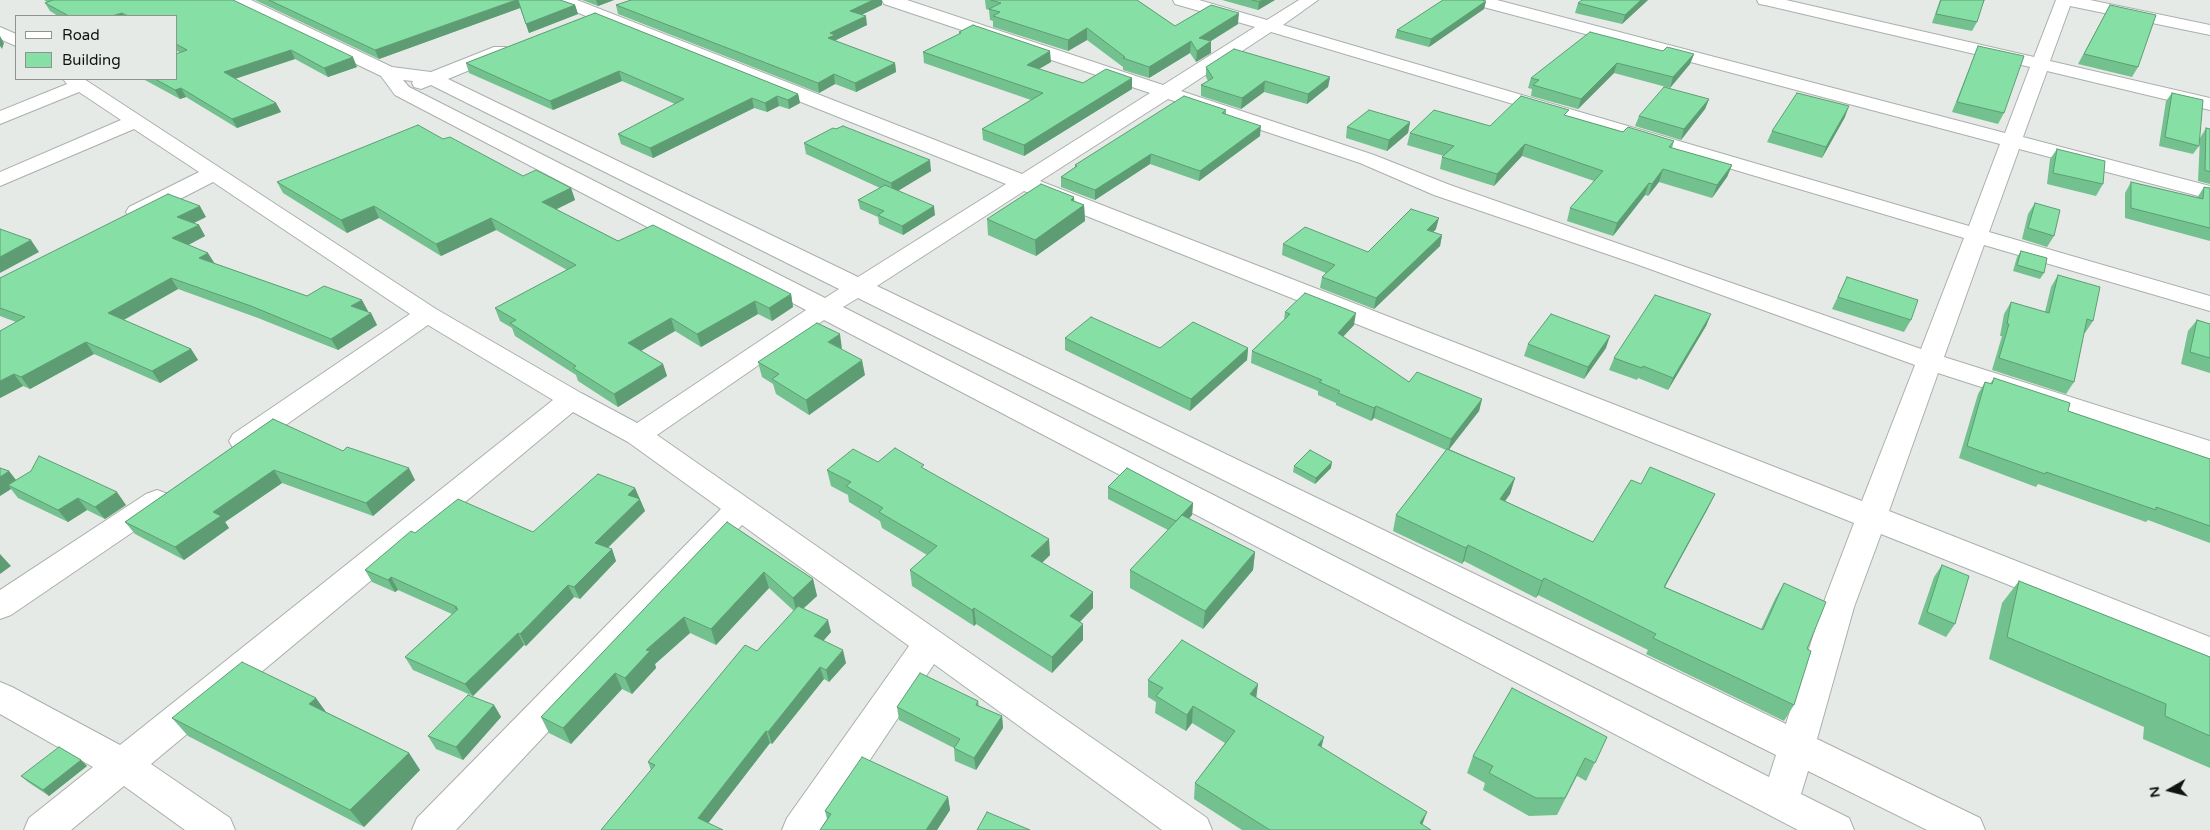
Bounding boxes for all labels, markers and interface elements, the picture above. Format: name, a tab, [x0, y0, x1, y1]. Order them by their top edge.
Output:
legend	[15, 15, 178, 80]
text: Road	[62, 26, 100, 44]
text: Building	[62, 51, 121, 69]
north arrow	[2145, 765, 2195, 815]
text: N	[2145, 785, 2164, 799]

